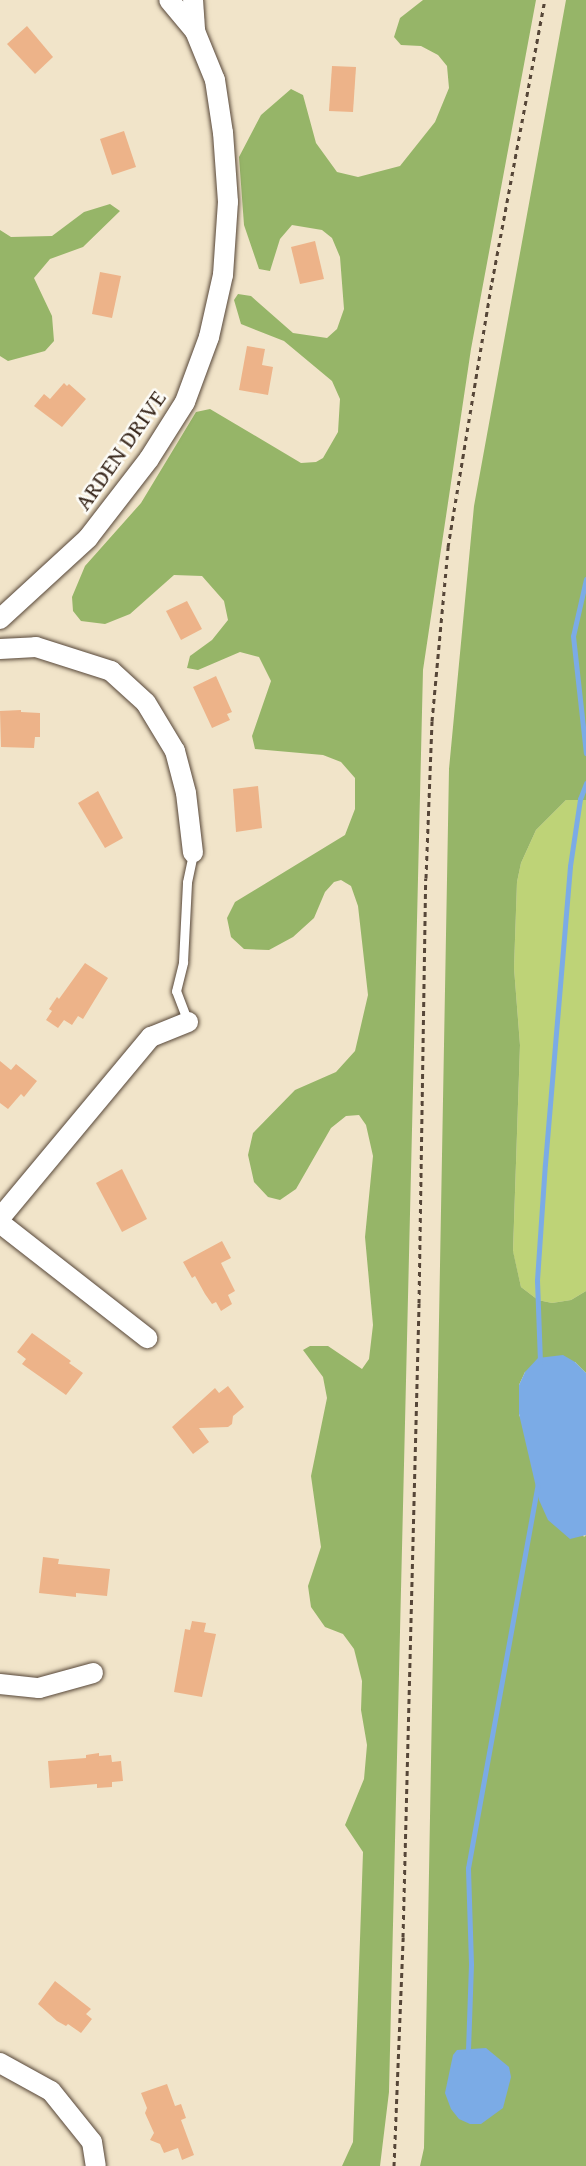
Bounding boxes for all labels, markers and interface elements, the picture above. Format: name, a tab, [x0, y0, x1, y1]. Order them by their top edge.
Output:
street label: ARDEN DRIVE	[68, 385, 172, 515]

